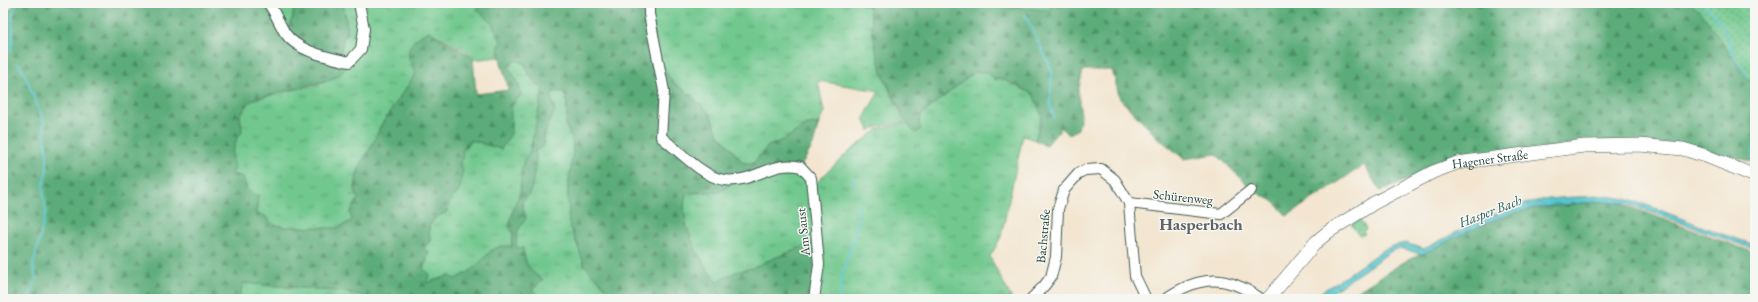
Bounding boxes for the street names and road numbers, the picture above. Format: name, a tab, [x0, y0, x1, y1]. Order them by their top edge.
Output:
street label: Hagener Straße	[1451, 145, 1529, 172]
street label: Schürenweg	[1152, 185, 1214, 209]
street label: Am Saust	[792, 207, 814, 258]
street label: Bachstraße	[1032, 208, 1054, 264]

